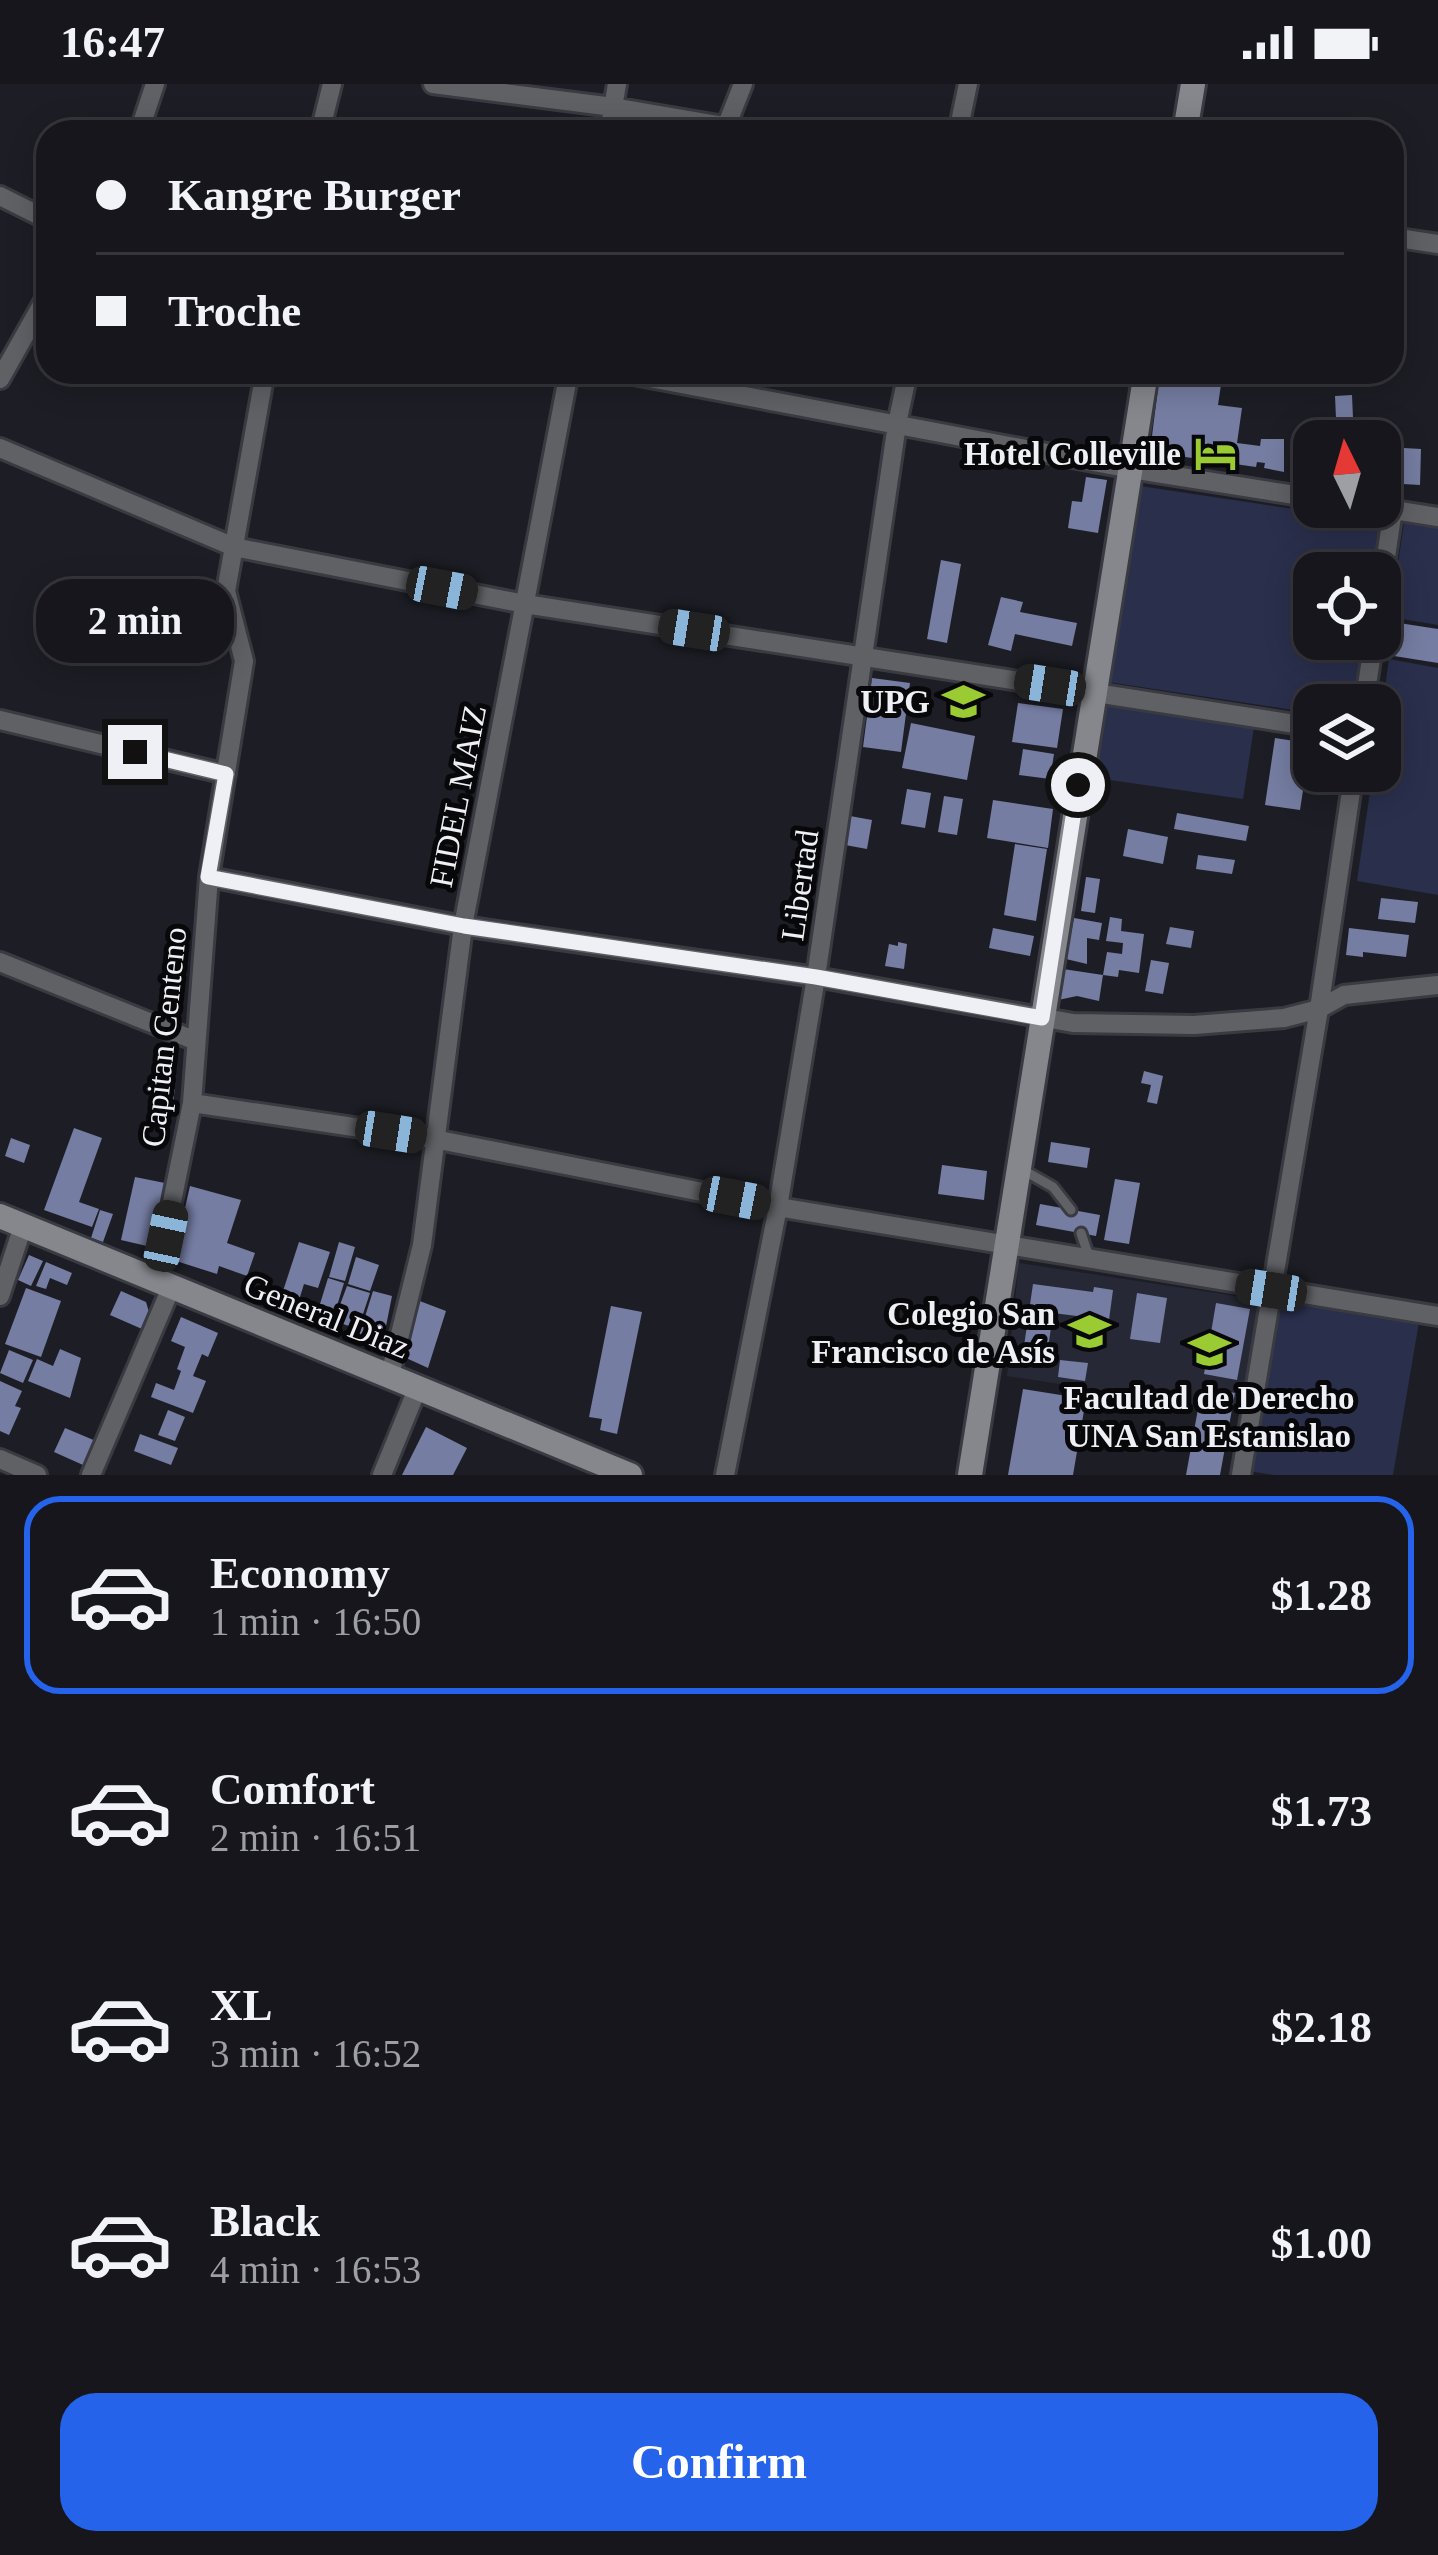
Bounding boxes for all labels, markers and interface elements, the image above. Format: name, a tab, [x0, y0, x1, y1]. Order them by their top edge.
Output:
text: 16:47	[60, 17, 165, 67]
text: Kangre Burger	[168, 170, 461, 220]
text: Troche	[168, 286, 301, 336]
north arrow	[1293, 420, 1401, 528]
map controls	[1293, 420, 1401, 792]
hotel icon: Hotel Colleville	[1192, 430, 1238, 476]
place label: Hotel Colleville	[964, 436, 1181, 472]
button: locate	[1293, 552, 1401, 660]
car	[403, 563, 481, 613]
callout: 2 min	[36, 578, 234, 662]
text: 2 min	[88, 599, 182, 642]
car	[656, 607, 732, 653]
car	[1012, 662, 1088, 708]
school or university icon: UPG	[941, 678, 987, 724]
place label: UPG	[860, 684, 930, 720]
button: layers	[1293, 684, 1401, 792]
street label: FIDEL MAIZ	[423, 702, 493, 890]
route end	[108, 725, 162, 779]
route start	[1051, 758, 1105, 812]
street label: Libertad	[774, 827, 826, 943]
street label: Capitan Centeno	[135, 925, 193, 1149]
car	[353, 1109, 429, 1155]
car	[696, 1173, 774, 1223]
car	[141, 1197, 191, 1275]
street label: General Diaz	[239, 1266, 414, 1365]
car	[1233, 1267, 1309, 1313]
place label: Colegio San Francisco de Asís	[811, 1296, 1055, 1370]
school or university icon: Colegio San Francisco de Asís	[1066, 1309, 1112, 1355]
school or university icon: Facultad de Derecho UNA San Estanislao	[1186, 1326, 1232, 1372]
place label: Facultad de Derecho UNA San Estanislao	[1064, 1380, 1354, 1454]
icon: car	[66, 1541, 174, 1649]
text: Economy	[210, 1548, 390, 1598]
text: $1.28	[1271, 1570, 1372, 1620]
text: 1 min · 16:50	[210, 1600, 421, 1643]
icon: car	[66, 1757, 174, 1865]
text: Comfort	[210, 1764, 375, 1814]
text: $1.73	[1271, 1786, 1372, 1836]
text: 2 min · 16:51	[210, 1816, 421, 1859]
icon: car	[66, 1973, 174, 2081]
text: XL	[210, 1980, 273, 2030]
text: $2.18	[1271, 2002, 1372, 2052]
text: 3 min · 16:52	[210, 2032, 421, 2075]
icon: car	[66, 2189, 174, 2297]
text: Black	[210, 2196, 320, 2246]
text: $1.00	[1271, 2218, 1372, 2268]
text: 4 min · 16:53	[210, 2248, 421, 2291]
button: Confirm	[60, 2393, 1378, 2531]

